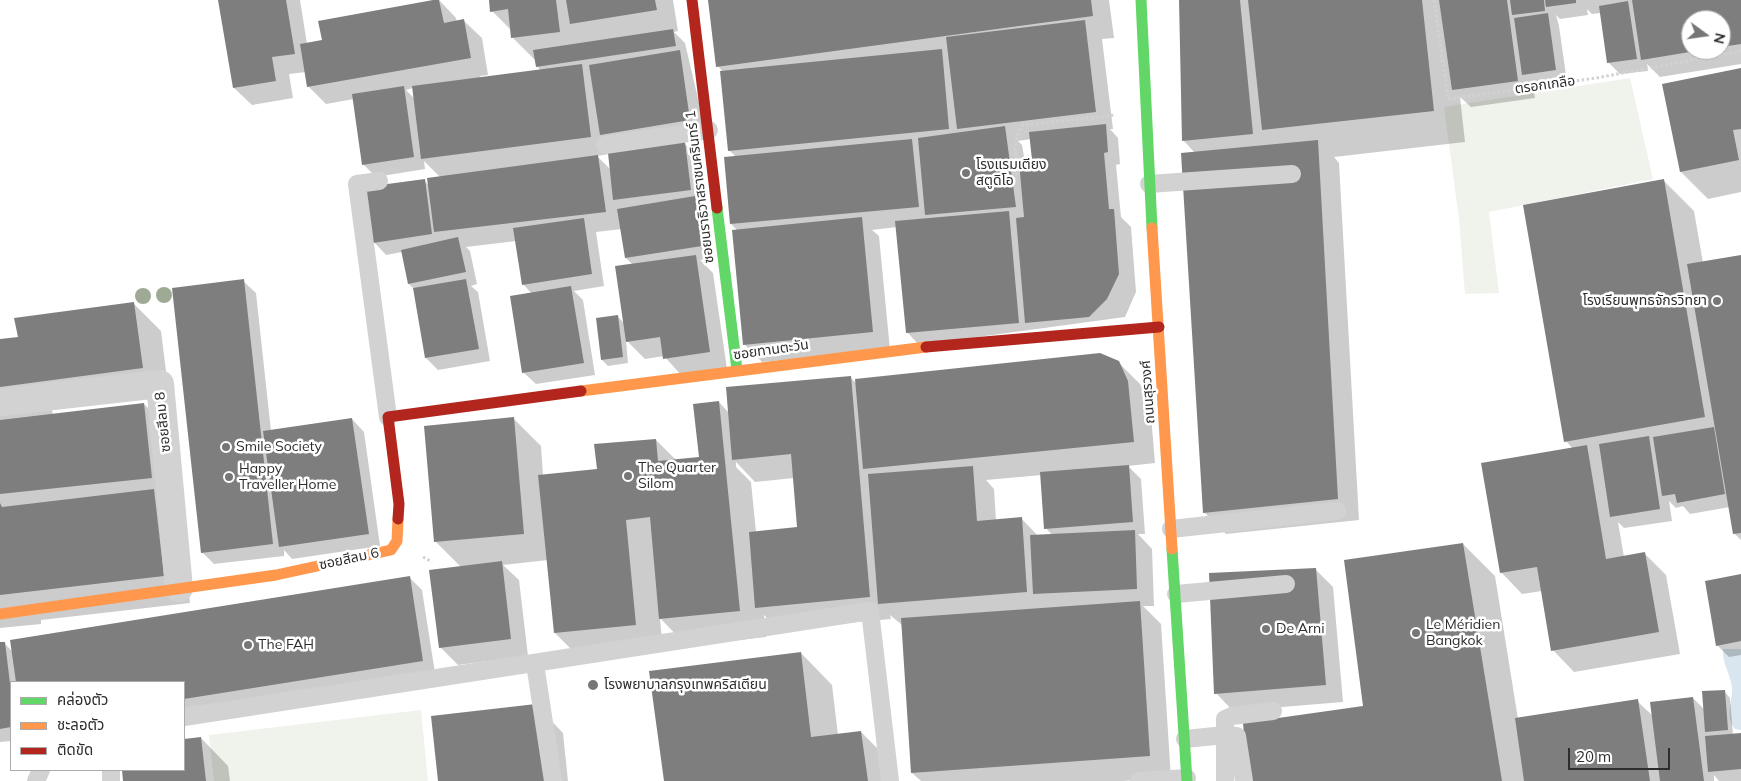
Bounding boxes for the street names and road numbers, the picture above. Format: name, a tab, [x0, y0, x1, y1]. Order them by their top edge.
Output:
street label: ตรอกเกลือ	[1514, 72, 1576, 98]
street label: ซอยนราธิวาสราชนครินทร์ 1	[682, 110, 718, 264]
street label: ซอยทานตะวัน	[732, 336, 810, 364]
street label: ถนนสุรวงศ์	[1137, 360, 1159, 424]
street label: ซอยสีลม 8	[151, 391, 175, 453]
street label: ซอยสีลม 6	[318, 544, 380, 574]

